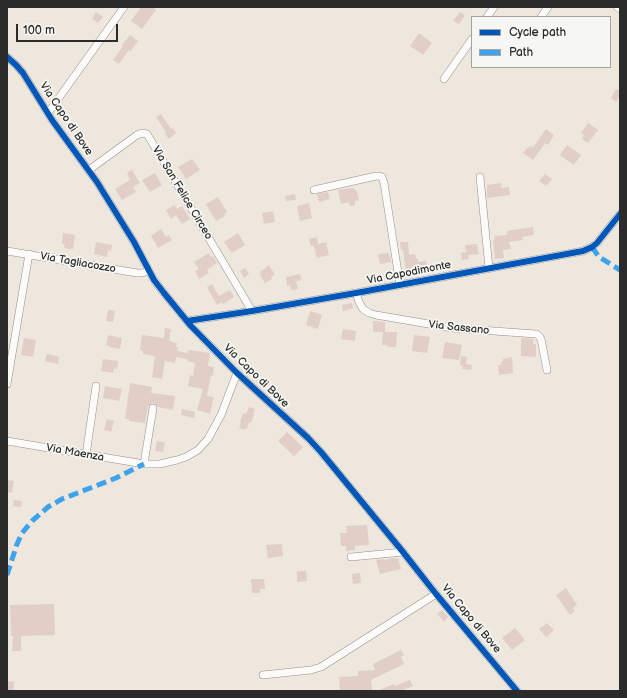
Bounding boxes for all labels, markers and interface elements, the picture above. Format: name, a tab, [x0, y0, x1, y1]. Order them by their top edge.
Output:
scale bar	[18, 16, 120, 42]
legend	[471, 16, 611, 68]
text: 100 m	[23, 23, 55, 38]
text: Cycle path	[509, 25, 566, 40]
text: Path	[509, 45, 533, 60]
street label: Via Capo di Bove	[37, 80, 95, 158]
street label: Via San Felice Circeo	[149, 144, 215, 242]
street label: Via Tagliacozzo	[39, 250, 117, 276]
street label: Via Capodimonte	[366, 258, 452, 288]
street label: Via Sassano	[428, 318, 490, 338]
street label: Via Capo di Bove	[221, 342, 291, 410]
street label: Via Maenza	[45, 441, 105, 465]
street label: Via Capo di Bove	[438, 582, 504, 656]

